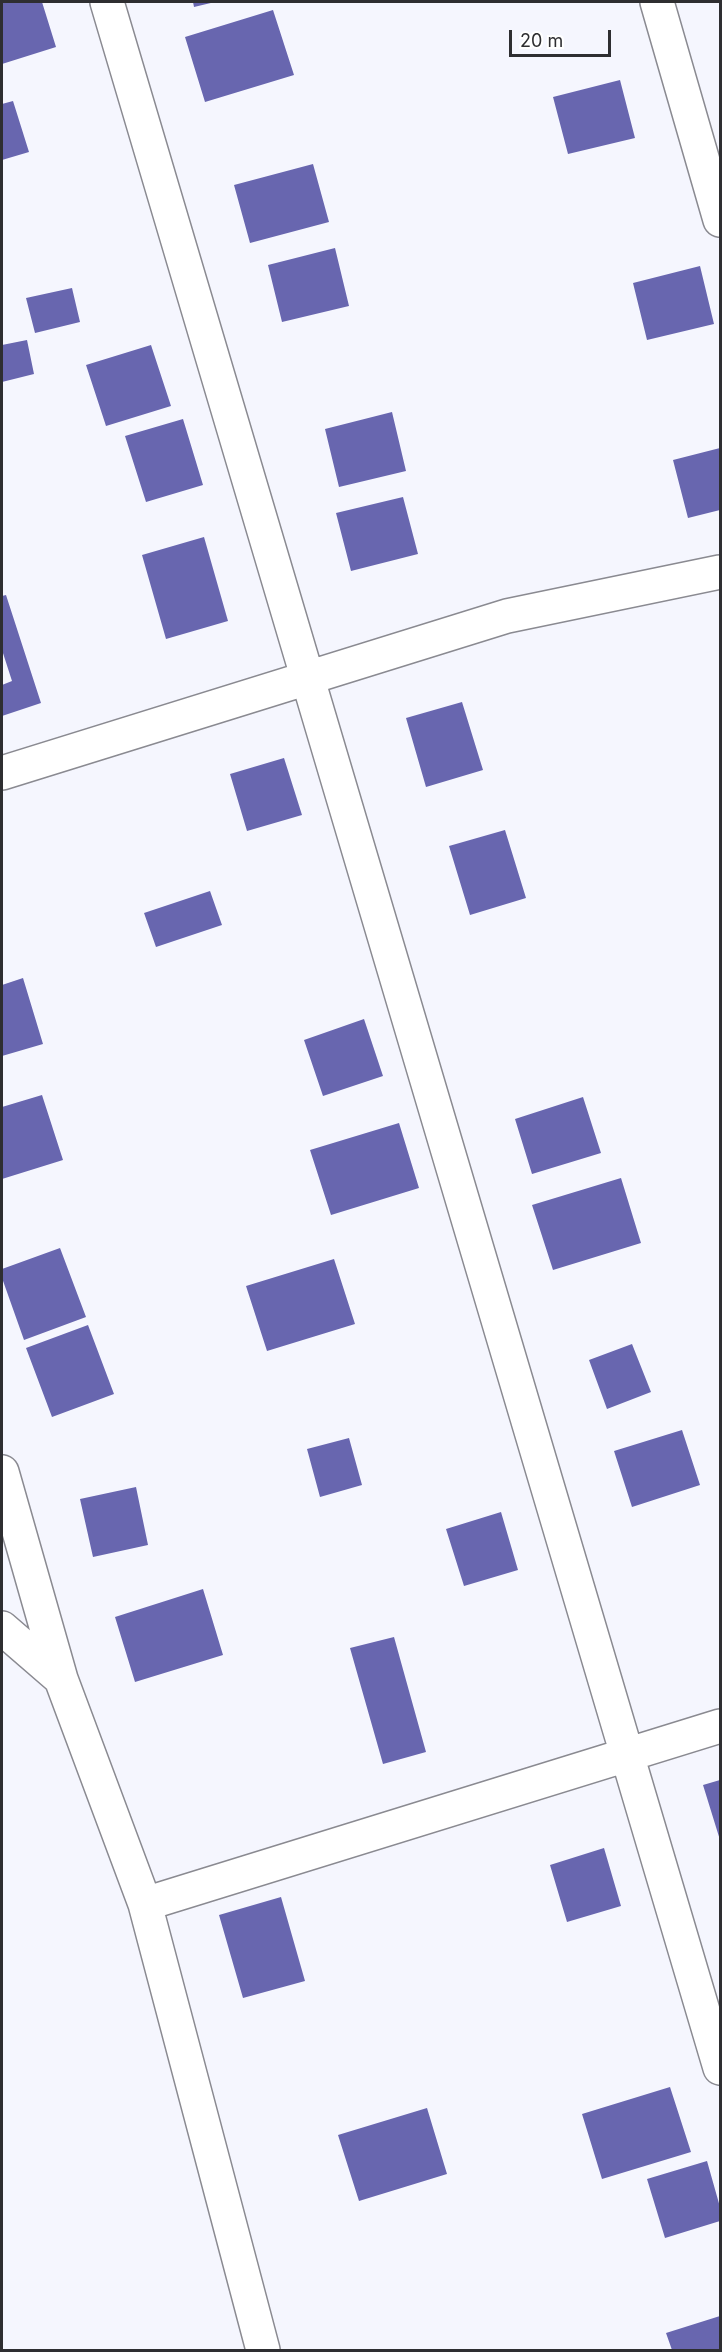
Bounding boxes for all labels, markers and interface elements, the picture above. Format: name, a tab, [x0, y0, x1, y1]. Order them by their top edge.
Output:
scale bar	[512, 18, 614, 56]
text: 20 m	[520, 30, 563, 51]

